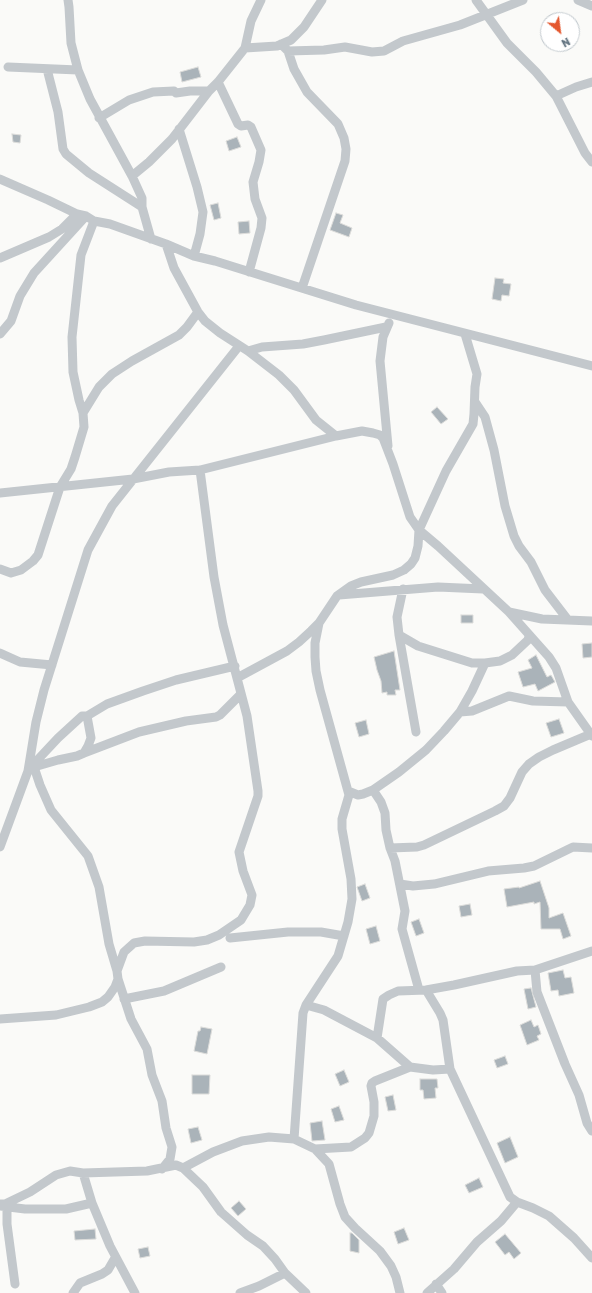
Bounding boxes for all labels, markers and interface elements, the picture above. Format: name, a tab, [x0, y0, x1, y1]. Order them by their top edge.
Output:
north arrow	[540, 12, 580, 52]
text: N	[559, 34, 572, 50]

